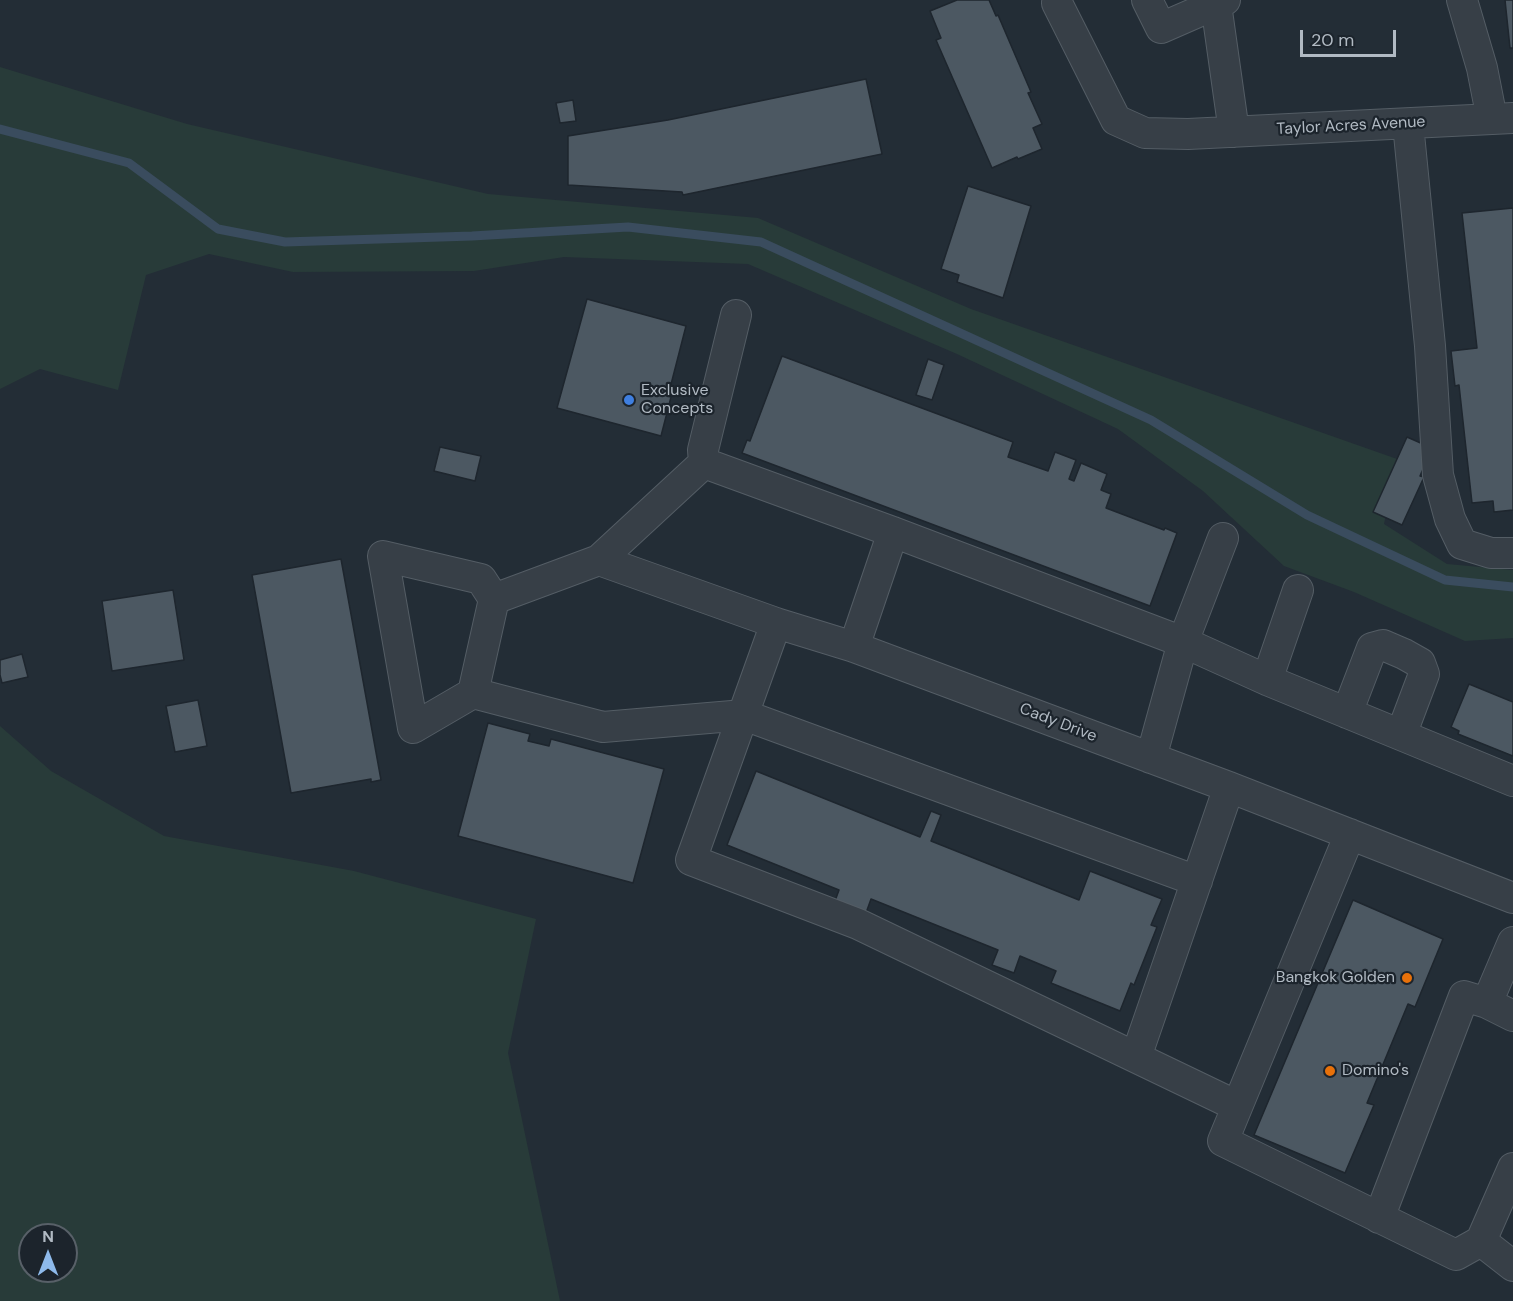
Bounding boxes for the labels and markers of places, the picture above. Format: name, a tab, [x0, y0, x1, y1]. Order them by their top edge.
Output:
place label: Exclusive Concepts	[641, 381, 713, 419]
marker: Exclusive Concepts	[622, 393, 636, 407]
place label: Bangkok Golden	[1276, 968, 1395, 988]
marker: Bangkok Golden	[1400, 971, 1414, 985]
place label: Domino's	[1342, 1061, 1409, 1081]
marker: Domino's	[1323, 1064, 1337, 1078]

